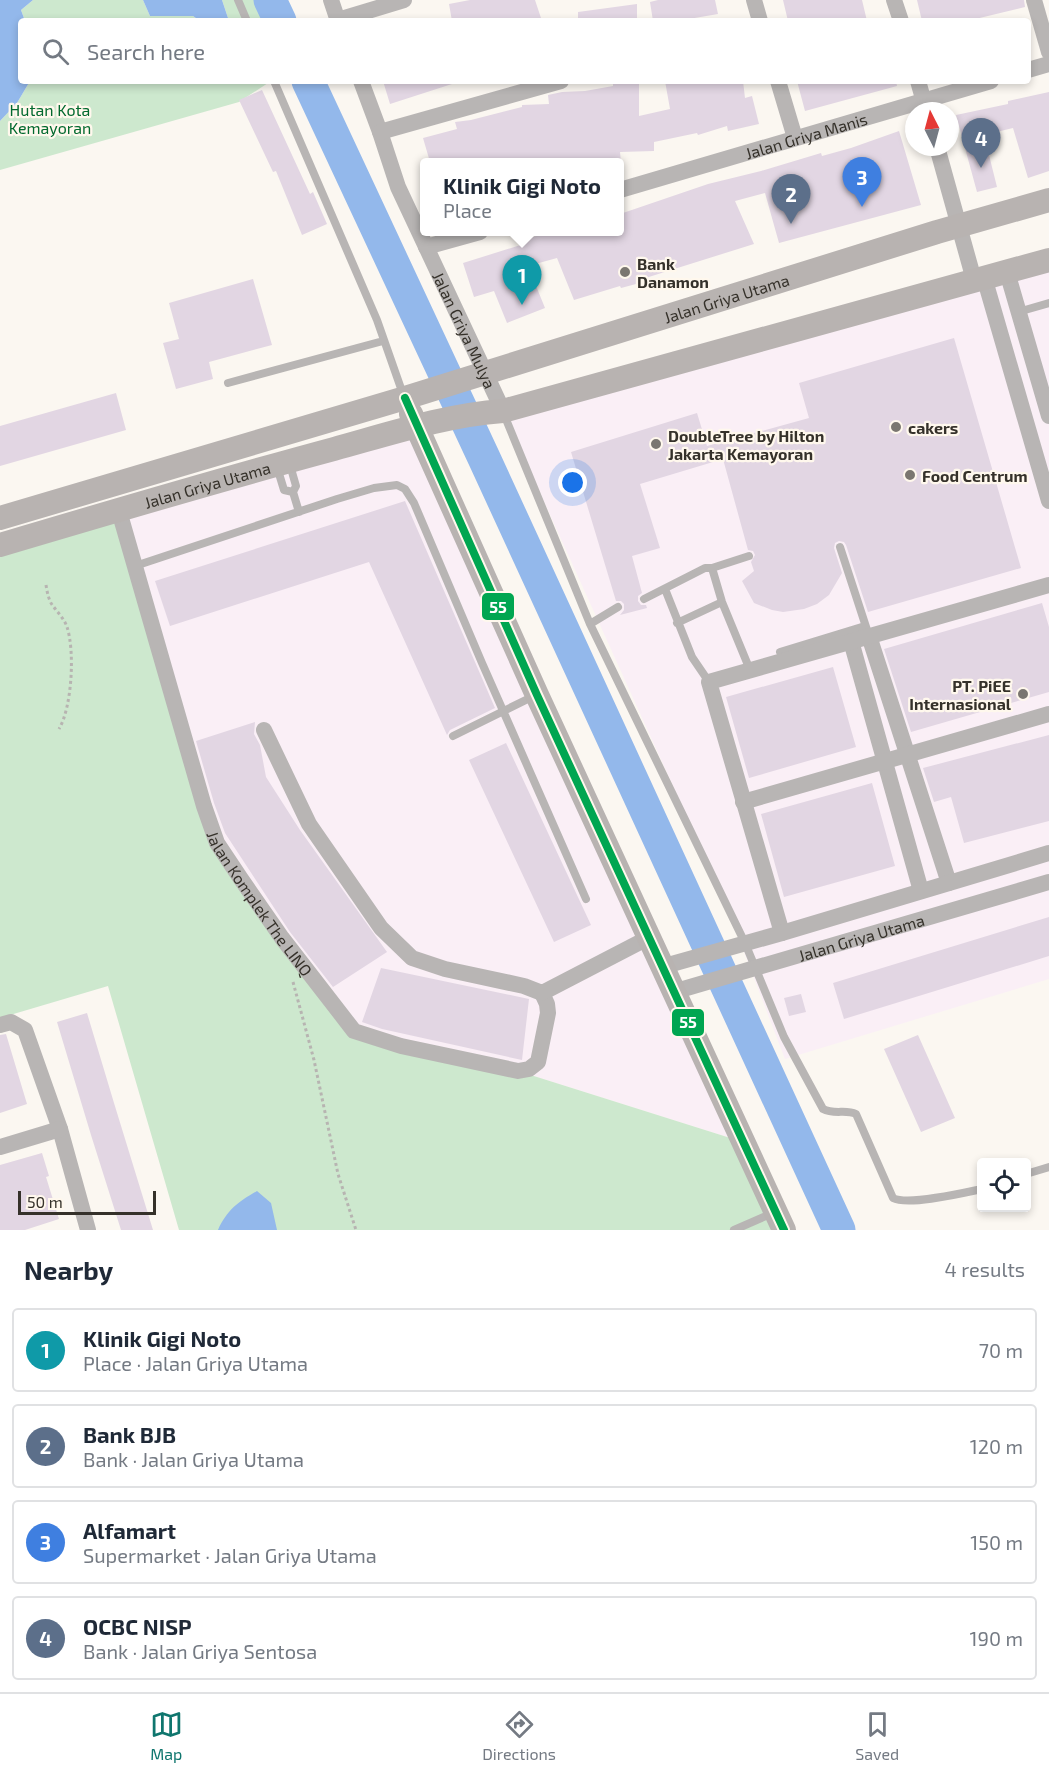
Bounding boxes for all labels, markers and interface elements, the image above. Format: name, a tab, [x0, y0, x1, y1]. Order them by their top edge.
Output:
search box	[18, 18, 1031, 84]
icon: search	[39, 35, 72, 68]
text: Search here	[87, 38, 205, 64]
park label: Hutan Kota Kemayoran	[9, 100, 91, 137]
north arrow	[905, 102, 959, 156]
street label: Jalan Griya Manis	[743, 108, 869, 162]
pin: 4	[962, 118, 1000, 168]
popup	[420, 158, 624, 236]
pin: 3	[842, 158, 882, 207]
text: Klinik Gigi Noto	[443, 172, 601, 198]
pin: 2	[772, 174, 810, 224]
text: Place	[443, 198, 492, 222]
place label: Bank Danamon	[637, 254, 709, 291]
pin: 1	[502, 256, 542, 305]
marker: Bank Danamon	[618, 265, 632, 279]
street label: Jalan Griya Mulya	[429, 268, 500, 391]
street label: Jalan Griya Utama	[661, 269, 791, 326]
place label: cakers	[908, 418, 958, 437]
marker: cakers	[889, 420, 903, 434]
place label: DoubleTree by Hilton Jakarta Kemayoran	[668, 426, 824, 464]
marker: DoubleTree by Hilton Jakarta Kemayoran	[649, 437, 663, 451]
street label: Jalan Griya Utama	[142, 457, 273, 511]
place label: Food Centrum	[922, 466, 1028, 485]
your location	[558, 468, 587, 497]
marker: Food Centrum	[903, 468, 917, 482]
line badge: 55	[481, 592, 515, 621]
text: 55	[489, 597, 507, 616]
place label: PT. PiEE Internasional	[909, 676, 1012, 713]
marker: PT. PiEE Internasional	[1016, 687, 1030, 701]
street label: Jalan Komplek The LINQ	[204, 828, 317, 980]
street label: Jalan Griya Utama	[796, 910, 926, 964]
line badge: 55	[671, 1008, 705, 1037]
text: 55	[679, 1012, 697, 1031]
map controls	[977, 1158, 1031, 1212]
button: locate	[977, 1158, 1031, 1212]
scale bar	[18, 1188, 156, 1216]
text: 50 m	[27, 1192, 63, 1211]
text: Nearby	[24, 1254, 113, 1285]
text: 4 results	[945, 1257, 1025, 1281]
text: Klinik Gigi Noto	[83, 1325, 241, 1351]
text: 1	[41, 1338, 50, 1362]
text: 70 m	[979, 1338, 1023, 1362]
text: Place · Jalan Griya Utama	[83, 1351, 308, 1375]
text: Bank BJB	[83, 1421, 176, 1447]
text: 2	[40, 1434, 51, 1458]
text: 120 m	[970, 1434, 1023, 1458]
text: Bank · Jalan Griya Utama	[83, 1447, 304, 1471]
text: Alfamart	[83, 1517, 176, 1543]
text: 3	[40, 1530, 51, 1554]
text: 150 m	[970, 1530, 1023, 1554]
text: Supermarket · Jalan Griya Utama	[83, 1543, 377, 1567]
text: OCBC NISP	[83, 1613, 192, 1639]
text: 4	[39, 1626, 52, 1650]
text: 190 m	[970, 1626, 1023, 1650]
text: Bank · Jalan Griya Sentosa	[83, 1639, 317, 1663]
tab: Map	[150, 1708, 183, 1763]
tab: Directions	[482, 1708, 556, 1763]
tab: Saved	[855, 1708, 899, 1763]

